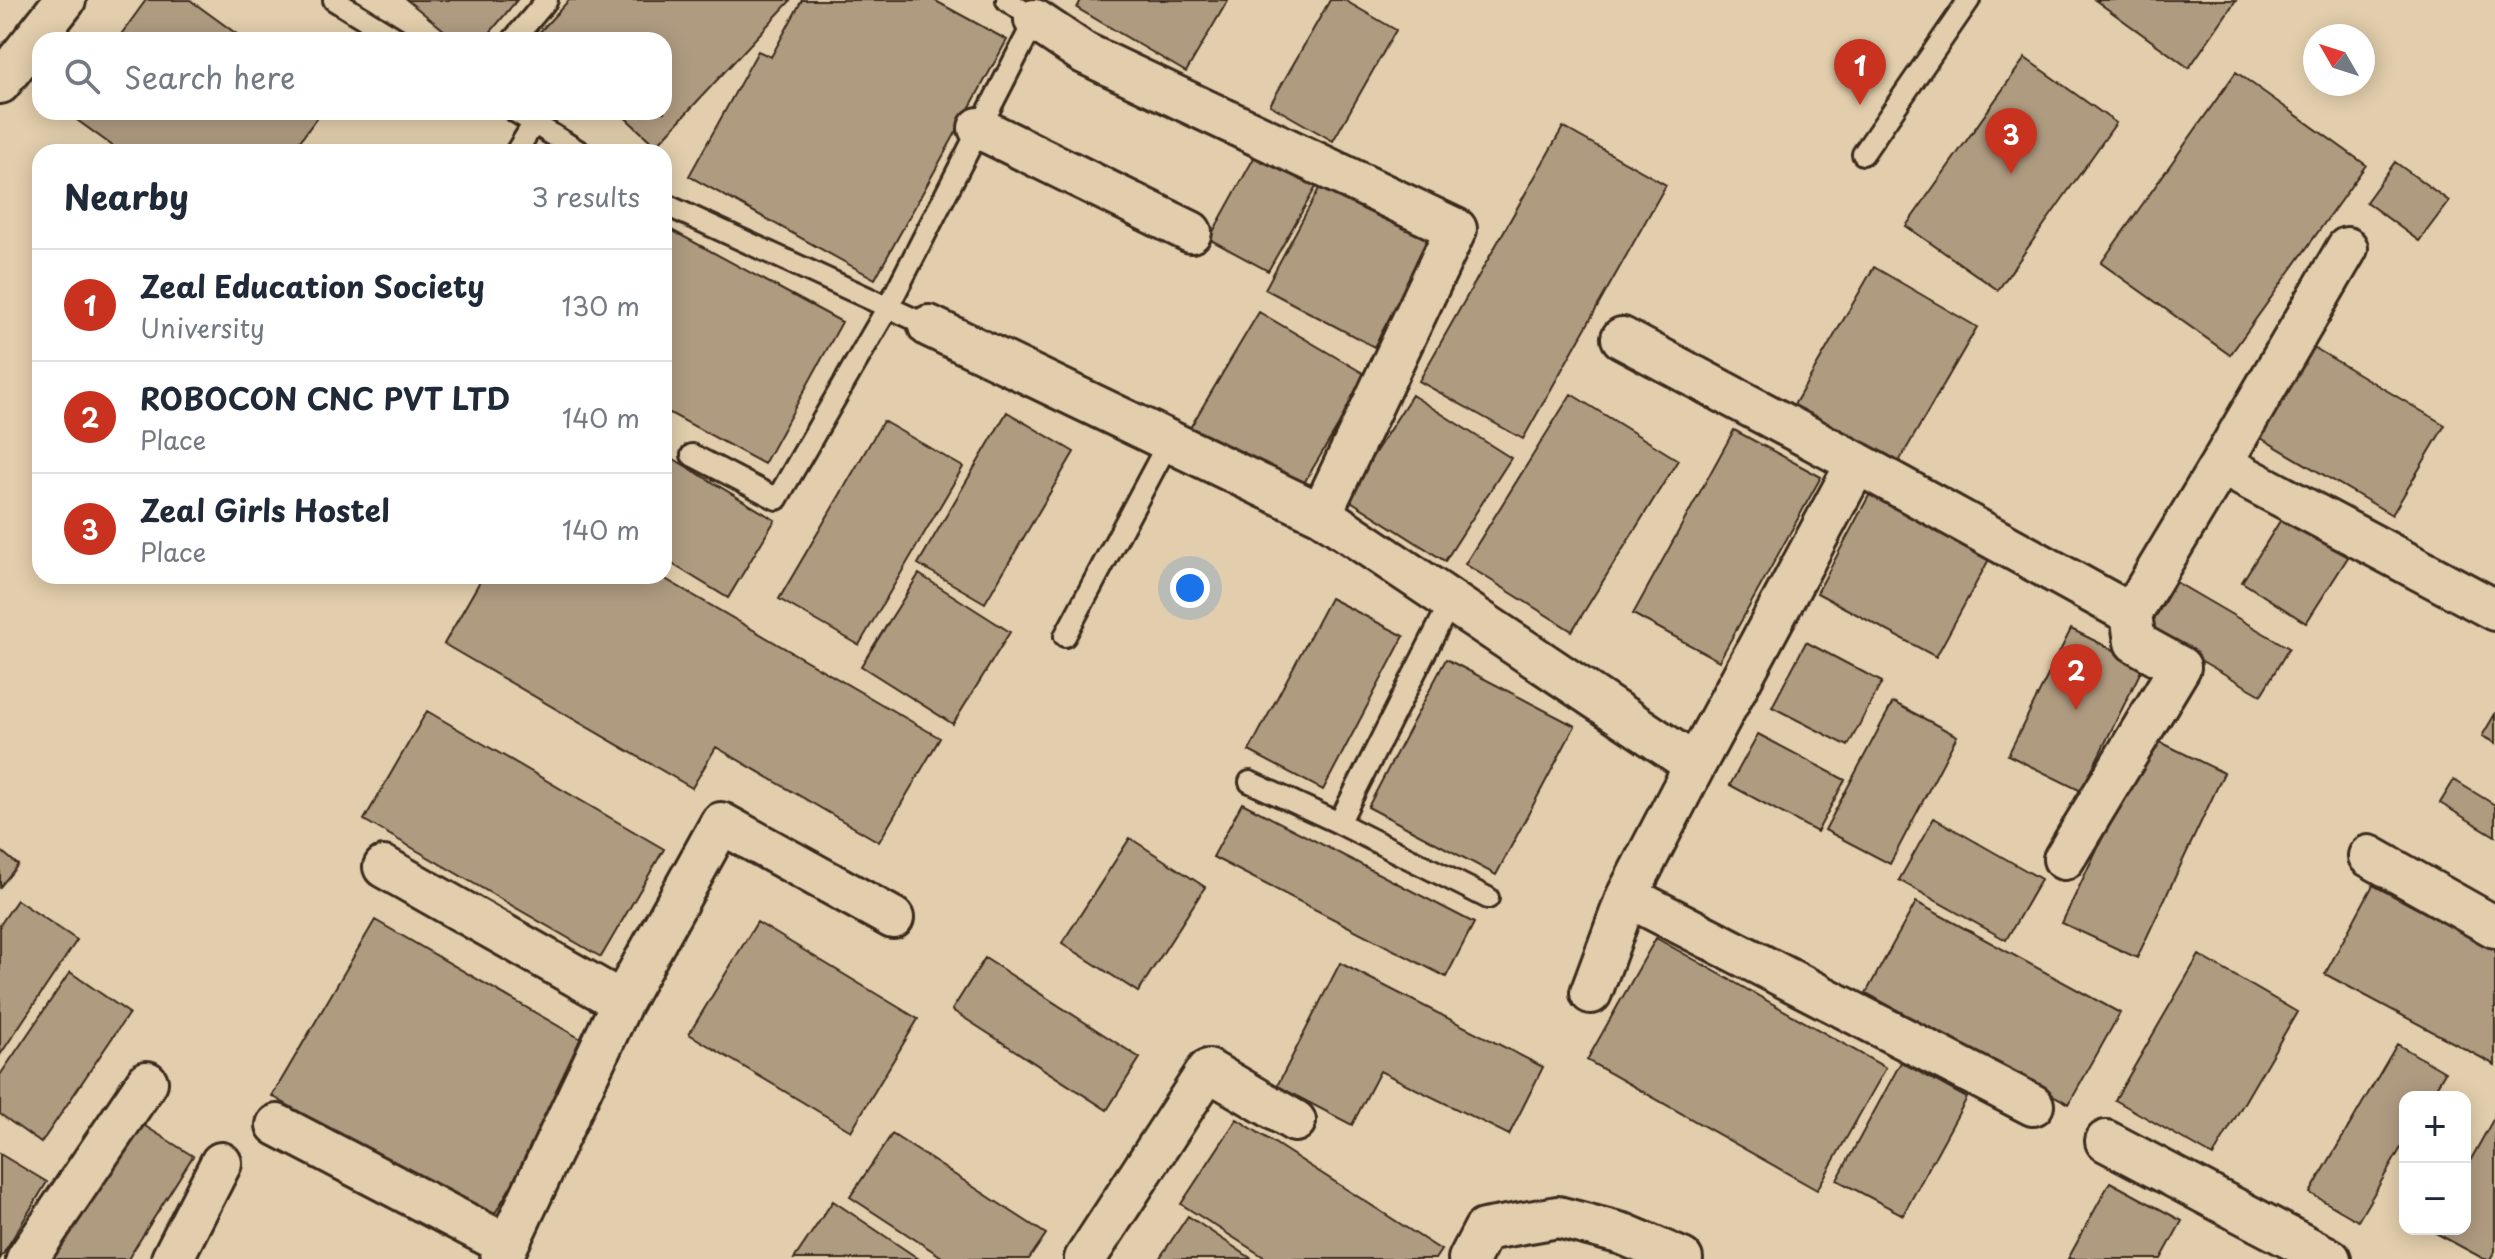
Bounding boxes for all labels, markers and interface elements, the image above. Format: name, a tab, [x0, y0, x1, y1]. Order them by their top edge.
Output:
north arrow	[2303, 24, 2375, 96]
search box	[32, 32, 672, 120]
pin: 1	[1834, 39, 1886, 105]
icon: search	[60, 54, 104, 98]
text: Search here	[124, 54, 296, 99]
pin: 3	[1985, 108, 2037, 174]
text: Nearby	[64, 170, 189, 222]
text: 3 results	[532, 177, 640, 216]
text: Zeal Education Society	[140, 263, 485, 308]
text: 1	[84, 286, 96, 325]
text: 130 m	[561, 286, 640, 325]
text: University	[140, 308, 265, 347]
text: ROBOCON CNC PVT LTD	[140, 375, 510, 420]
text: 2	[81, 398, 99, 437]
text: 140 m	[562, 398, 640, 437]
text: Place	[140, 420, 206, 459]
text: Zeal Girls Hostel	[140, 487, 389, 532]
text: 3	[81, 510, 99, 549]
text: 140 m	[562, 510, 640, 549]
text: Place	[140, 532, 206, 571]
your location	[1170, 568, 1210, 608]
pin: 2	[2050, 644, 2102, 710]
map controls	[2399, 1091, 2471, 1235]
button: +	[2399, 1091, 2471, 1163]
button: −	[2399, 1163, 2471, 1235]

